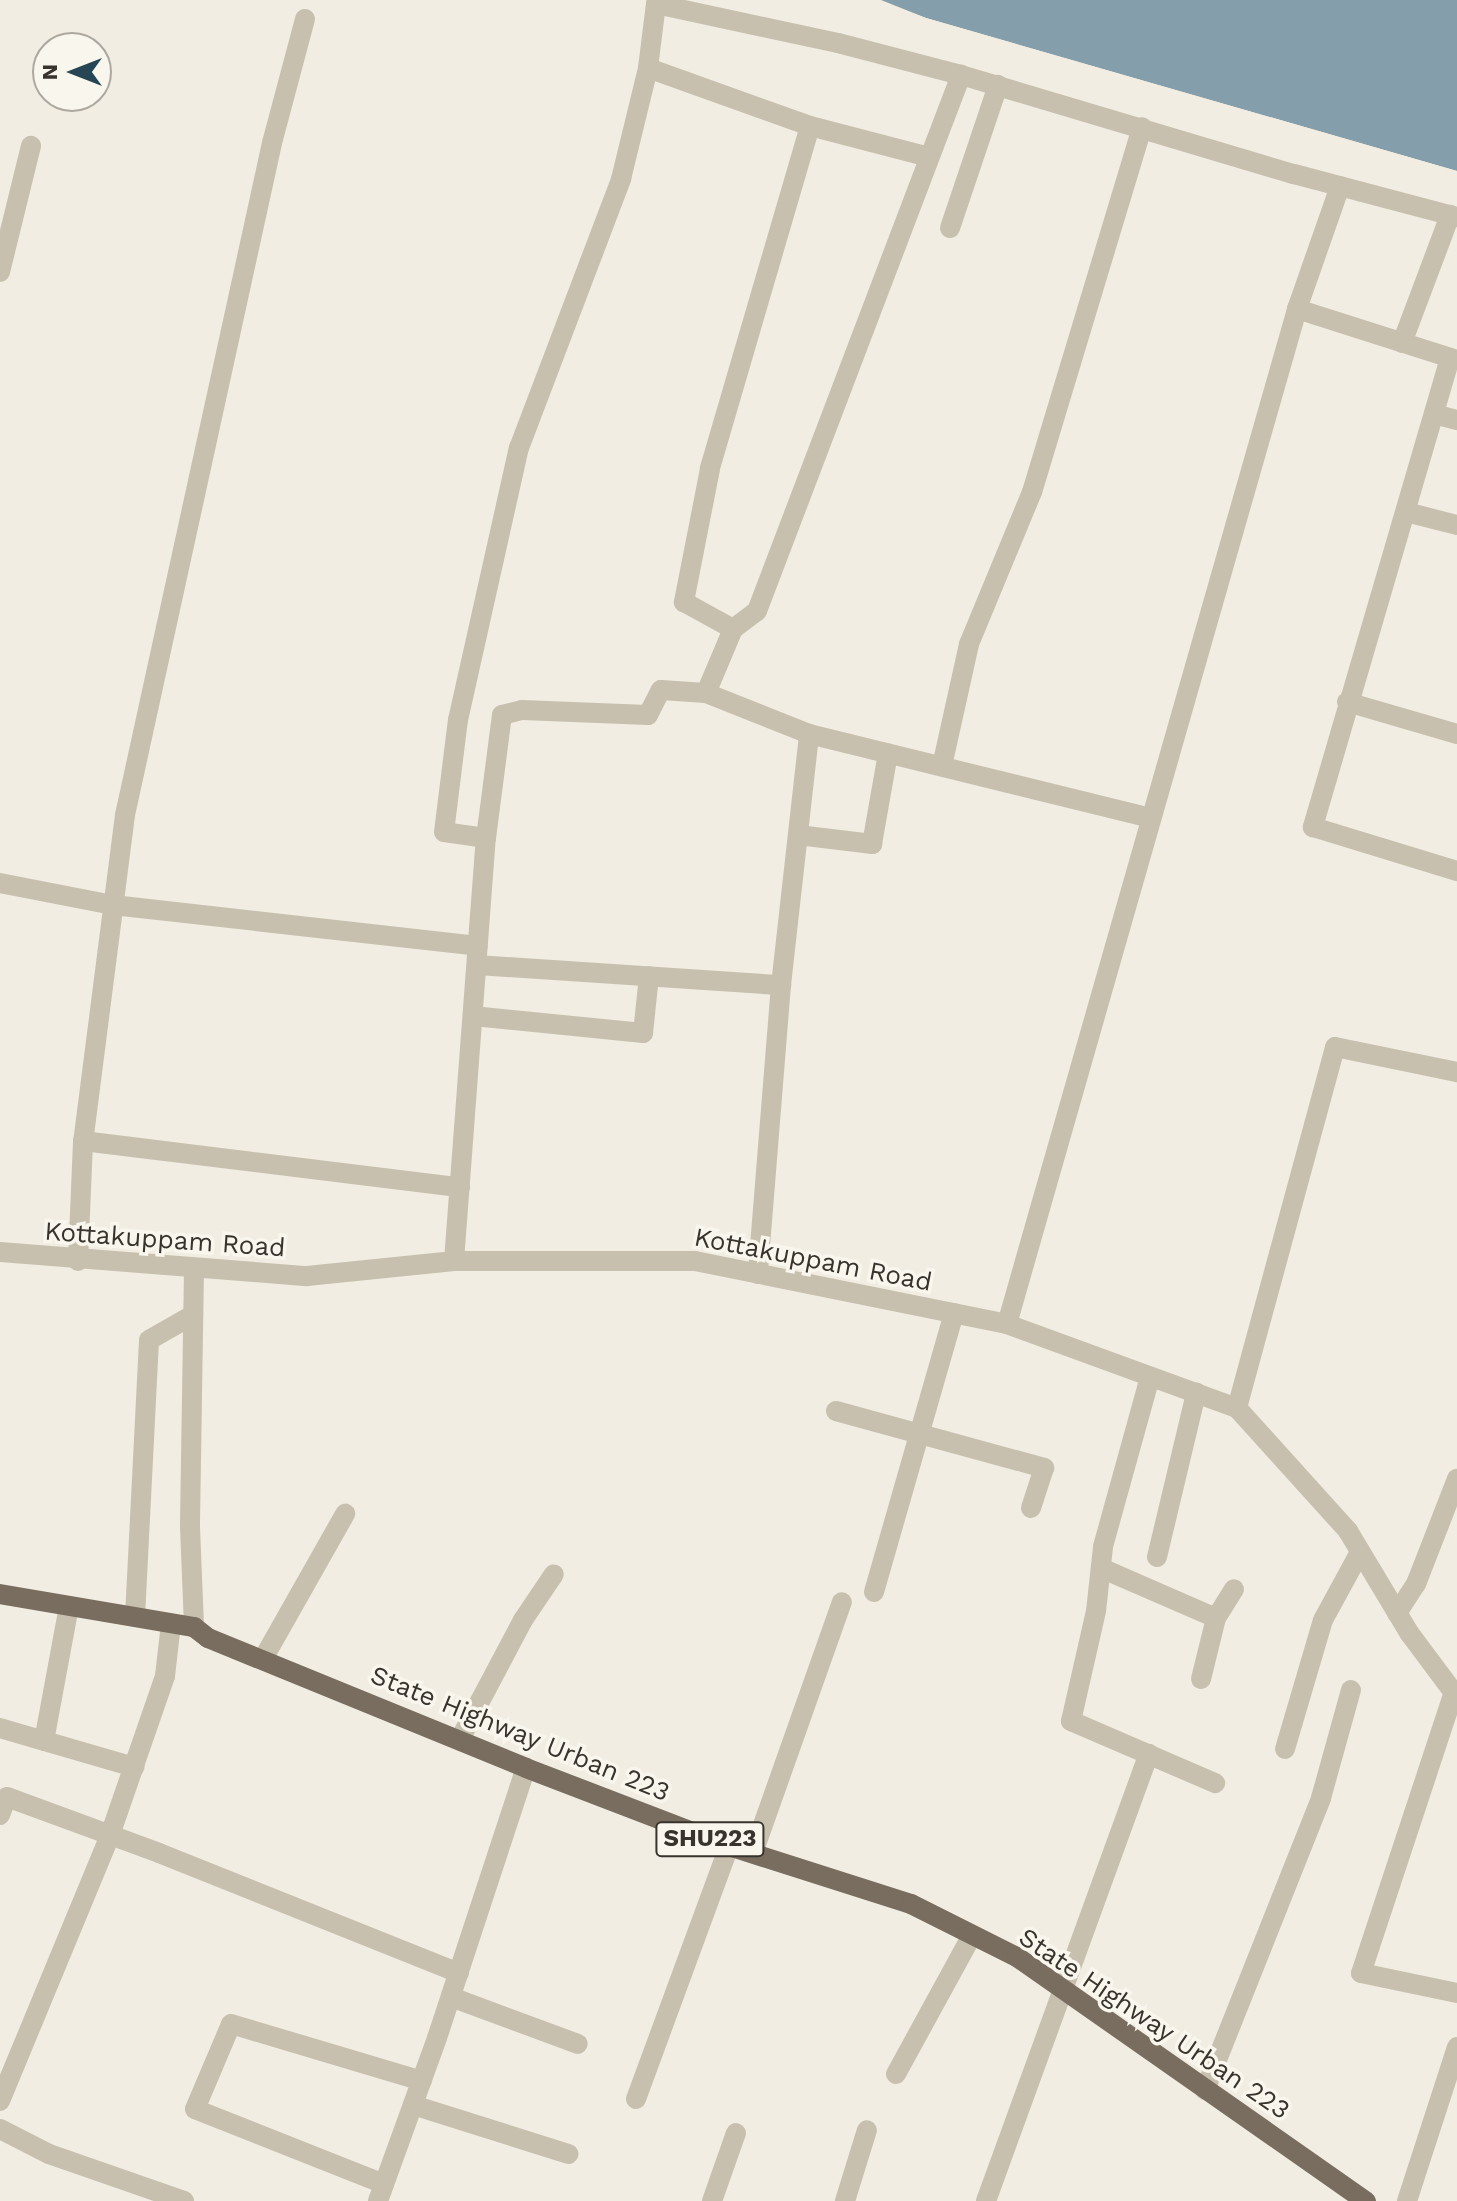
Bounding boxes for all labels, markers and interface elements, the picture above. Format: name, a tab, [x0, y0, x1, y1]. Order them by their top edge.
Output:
north arrow	[32, 32, 112, 112]
text: N	[37, 64, 62, 80]
street label: Kottakuppam Road	[44, 1216, 286, 1264]
street label: Kottakuppam Road	[692, 1222, 934, 1298]
street label: State Highway Urban 223	[366, 1660, 674, 1808]
road number: SHU223	[654, 1819, 766, 1859]
street label: State Highway Urban 223	[1013, 1922, 1295, 2126]

